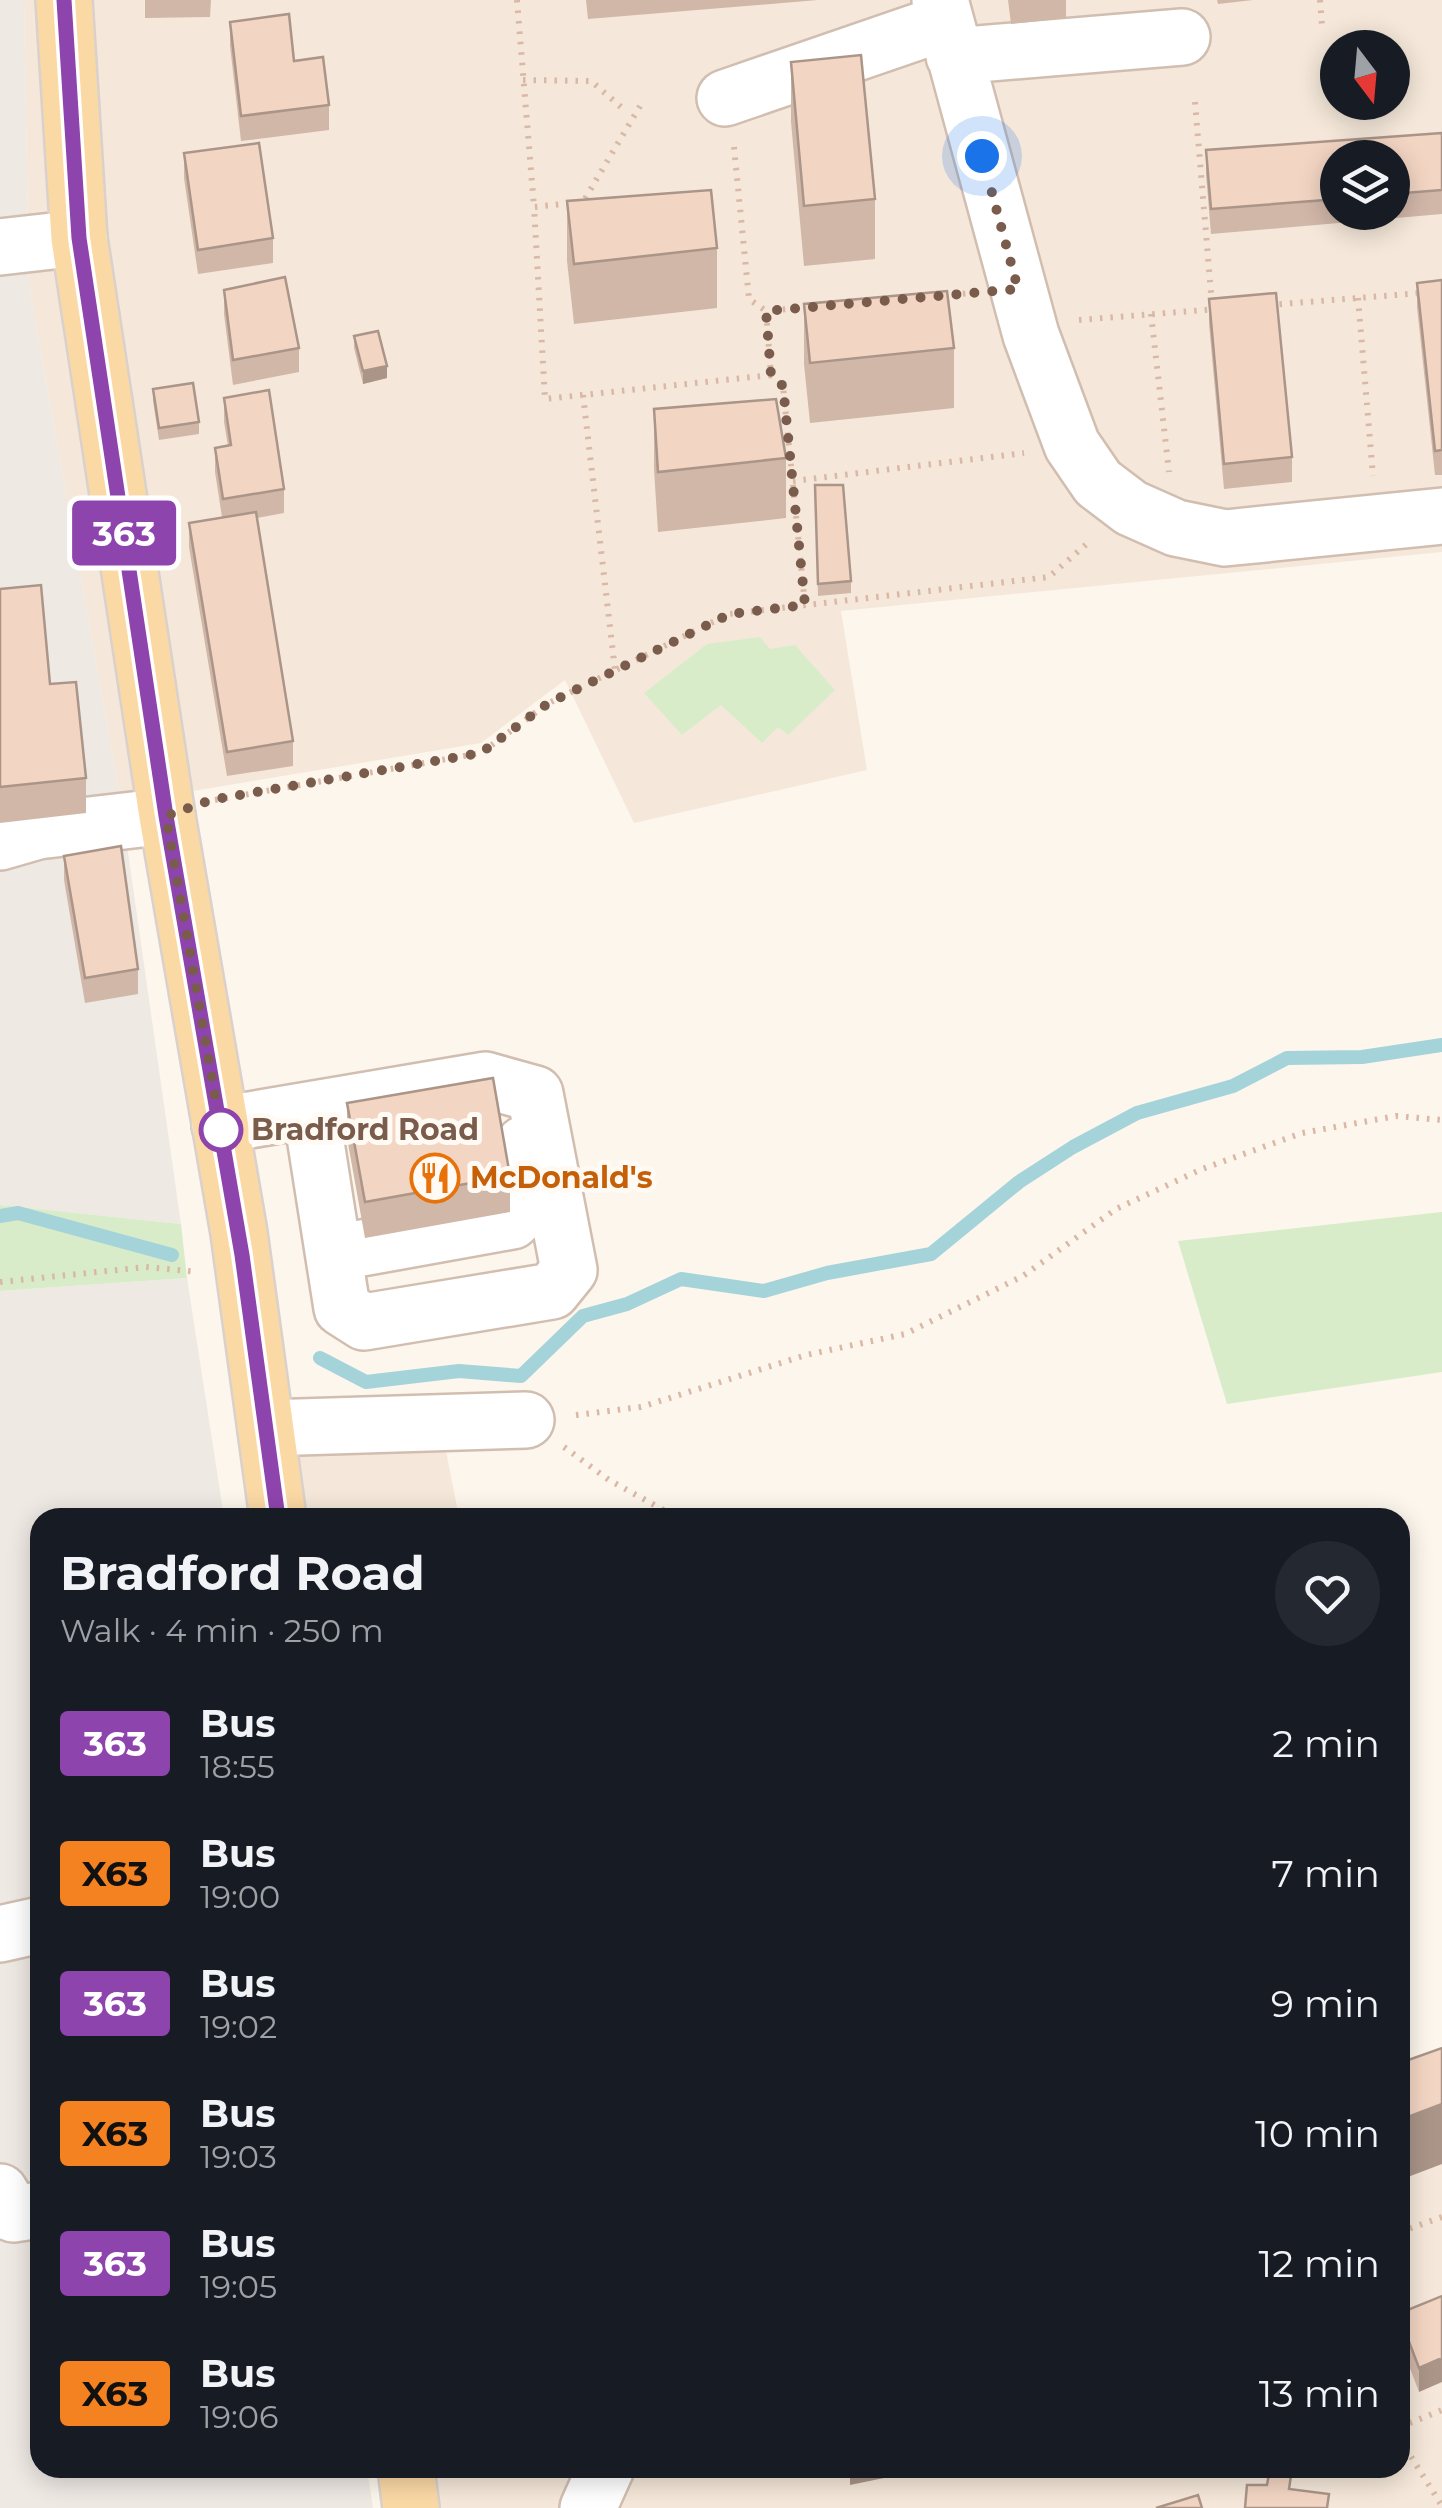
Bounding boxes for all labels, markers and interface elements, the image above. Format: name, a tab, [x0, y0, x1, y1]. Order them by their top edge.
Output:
north arrow	[1320, 30, 1410, 120]
map controls	[1320, 30, 1410, 230]
your location	[957, 131, 1007, 181]
button: layers	[1320, 140, 1410, 230]
line badge: 363	[66, 500, 182, 566]
text: 363	[92, 512, 156, 555]
marker: Bradford Road	[200, 1109, 242, 1151]
place label: Bradford Road	[251, 1111, 479, 1148]
restaurant icon: McDonald's	[409, 1152, 461, 1204]
place label: McDonald's	[470, 1159, 653, 1196]
button: heart	[1275, 1541, 1380, 1646]
text: Bradford Road	[60, 1544, 425, 1602]
text: Walk · 4 min · 250 m	[60, 1611, 384, 1650]
text: Bus	[200, 1700, 275, 1747]
text: 2 min	[1272, 1720, 1380, 1767]
text: 363	[83, 1722, 147, 1765]
text: 18:55	[200, 1747, 275, 1786]
text: Bus	[200, 1830, 275, 1877]
text: 7 min	[1271, 1850, 1380, 1897]
text: X63	[82, 1852, 148, 1895]
text: 19:00	[200, 1877, 280, 1916]
text: Bus	[200, 1960, 275, 2007]
text: 9 min	[1271, 1980, 1380, 2027]
text: 363	[83, 1982, 147, 2025]
text: 19:02	[200, 2007, 277, 2046]
text: Bus	[200, 2090, 275, 2137]
text: 10 min	[1255, 2110, 1380, 2157]
text: X63	[82, 2112, 148, 2155]
text: 19:03	[200, 2137, 277, 2176]
text: Bus	[200, 2220, 275, 2267]
text: 12 min	[1259, 2240, 1380, 2287]
text: 363	[83, 2242, 147, 2285]
text: 19:05	[200, 2267, 277, 2306]
text: Bus	[200, 2350, 275, 2397]
text: 13 min	[1259, 2370, 1380, 2417]
text: X63	[82, 2372, 148, 2415]
text: 19:06	[200, 2397, 279, 2436]

